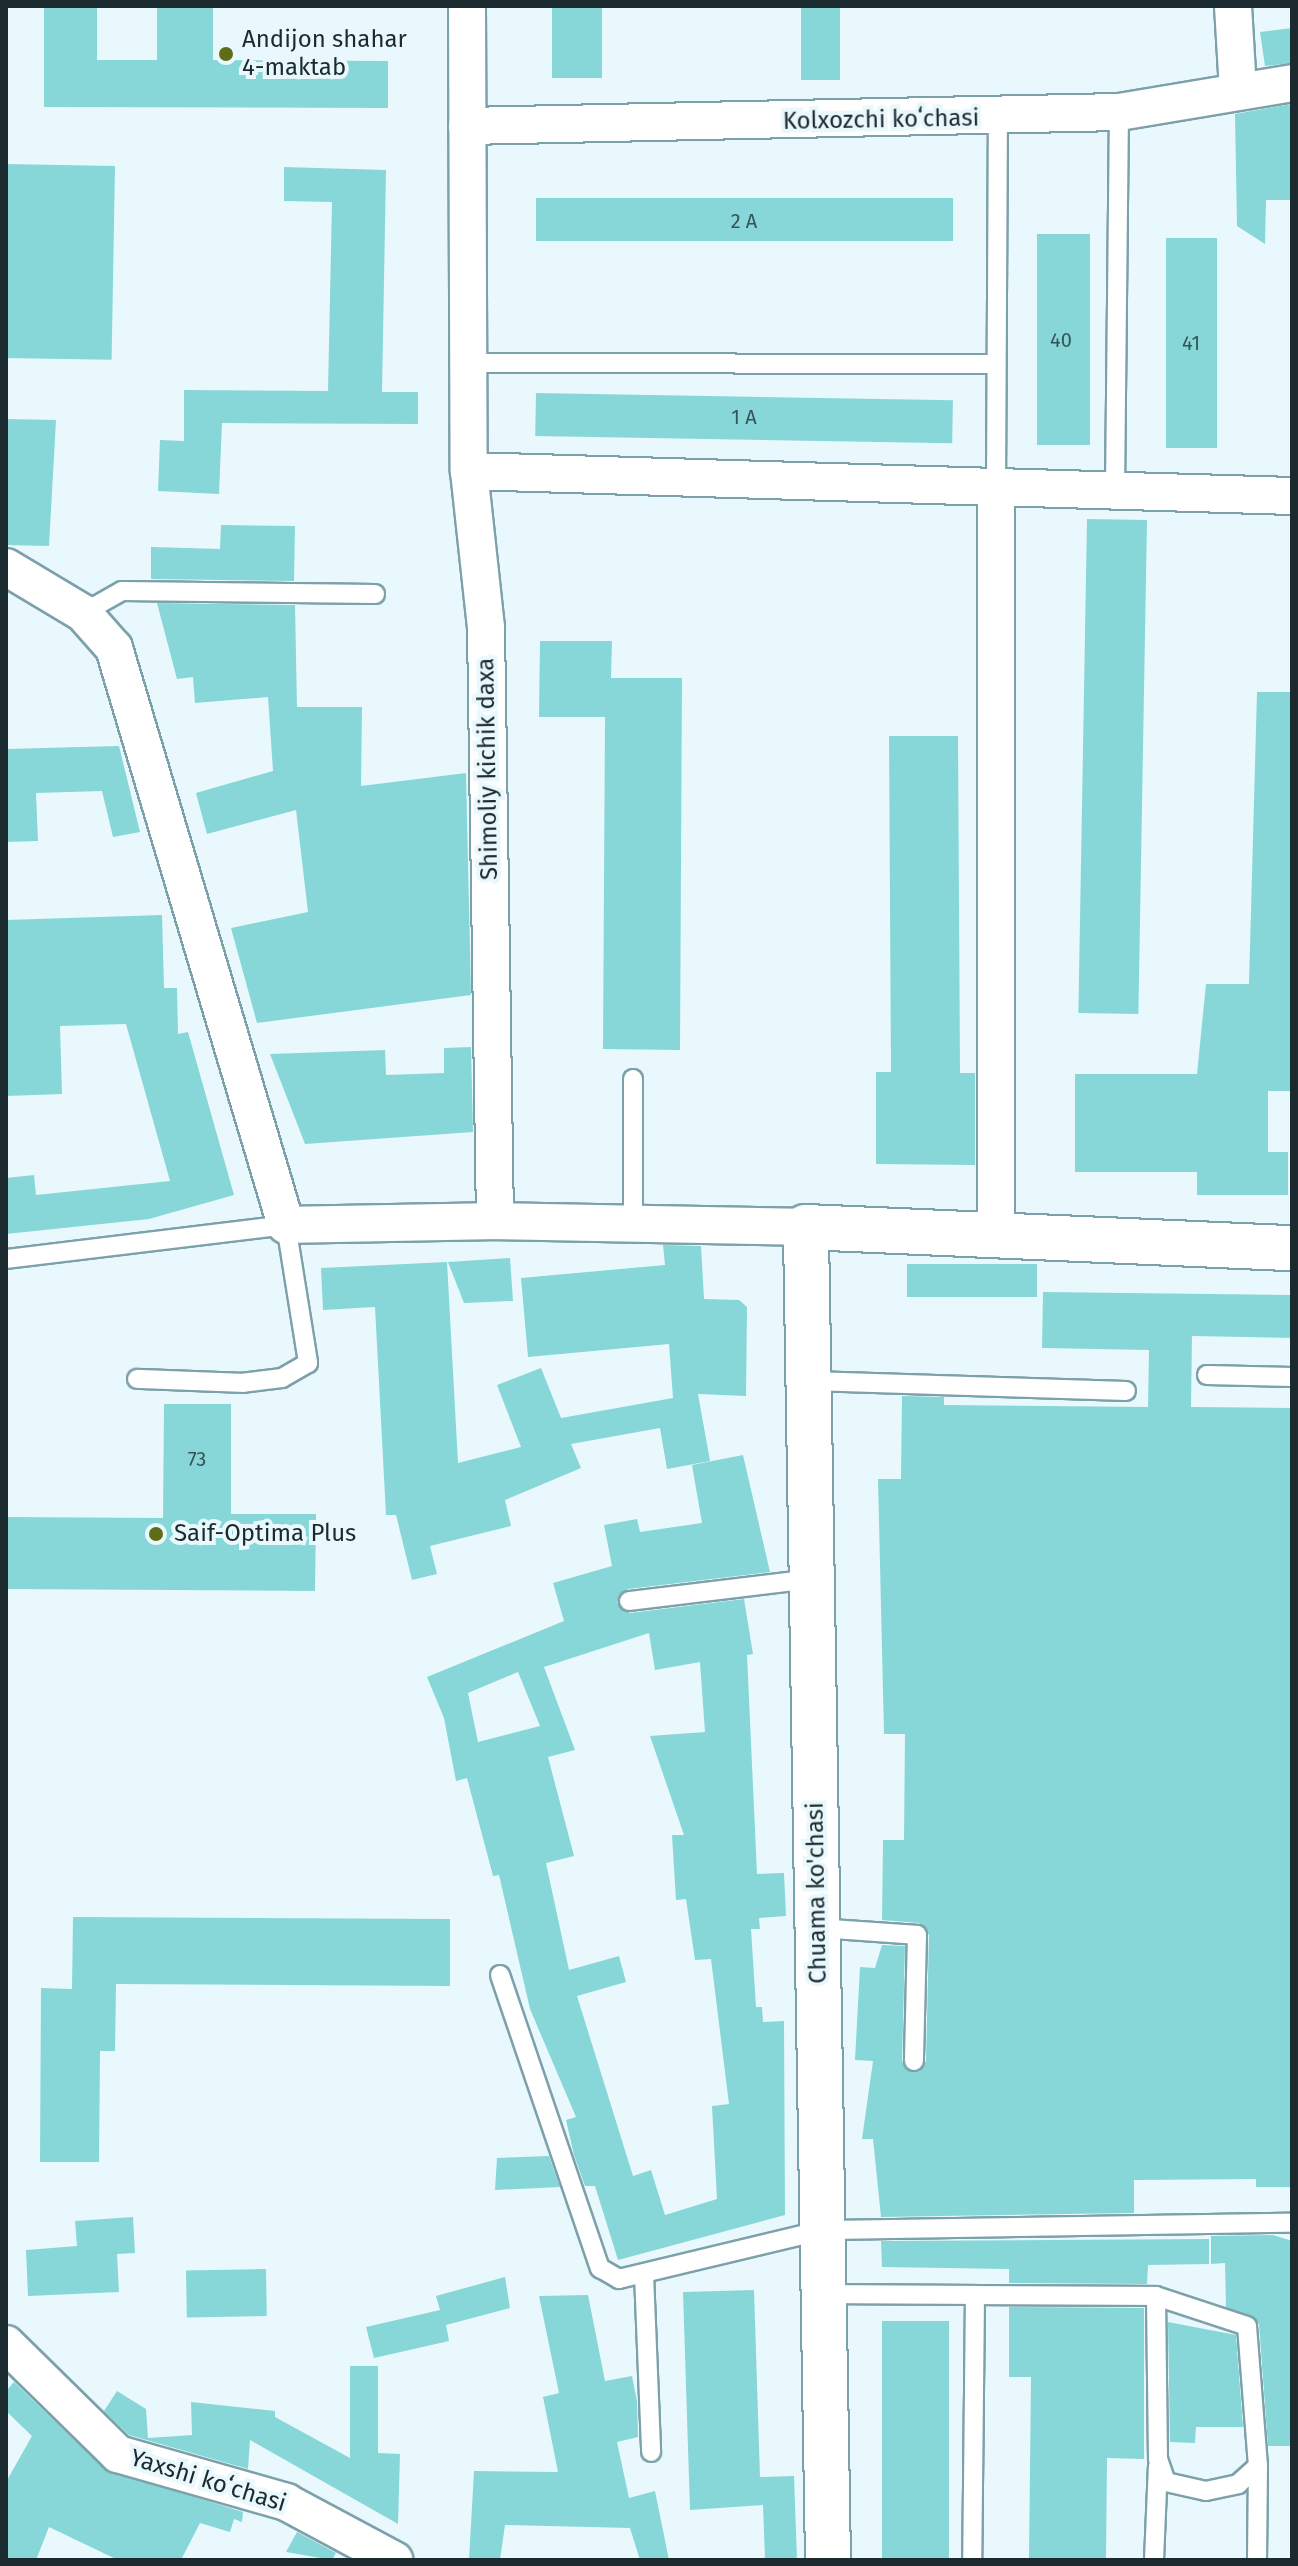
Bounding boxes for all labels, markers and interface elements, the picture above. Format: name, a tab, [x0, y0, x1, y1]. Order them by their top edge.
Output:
place label: Andijon shahar 4-maktab	[242, 26, 407, 82]
marker: Andijon shahar 4-maktab	[217, 45, 235, 63]
street label: Kolxozchi koʻchasi	[783, 104, 979, 136]
house number: 2 А	[731, 209, 757, 233]
house number: 40	[1050, 328, 1072, 352]
house number: 41	[1182, 331, 1200, 355]
house number: 1 А	[731, 405, 757, 429]
street label: Shimoliy kichik daxa	[472, 658, 504, 880]
house number: 73	[188, 1447, 206, 1471]
place label: Saif-Optima Plus	[174, 1520, 356, 1548]
marker: Saif-Optima Plus	[145, 1523, 167, 1545]
street label: Chuama ko'chasi	[801, 1802, 833, 1984]
street label: Yaxshi koʻchasi	[127, 2444, 289, 2518]

